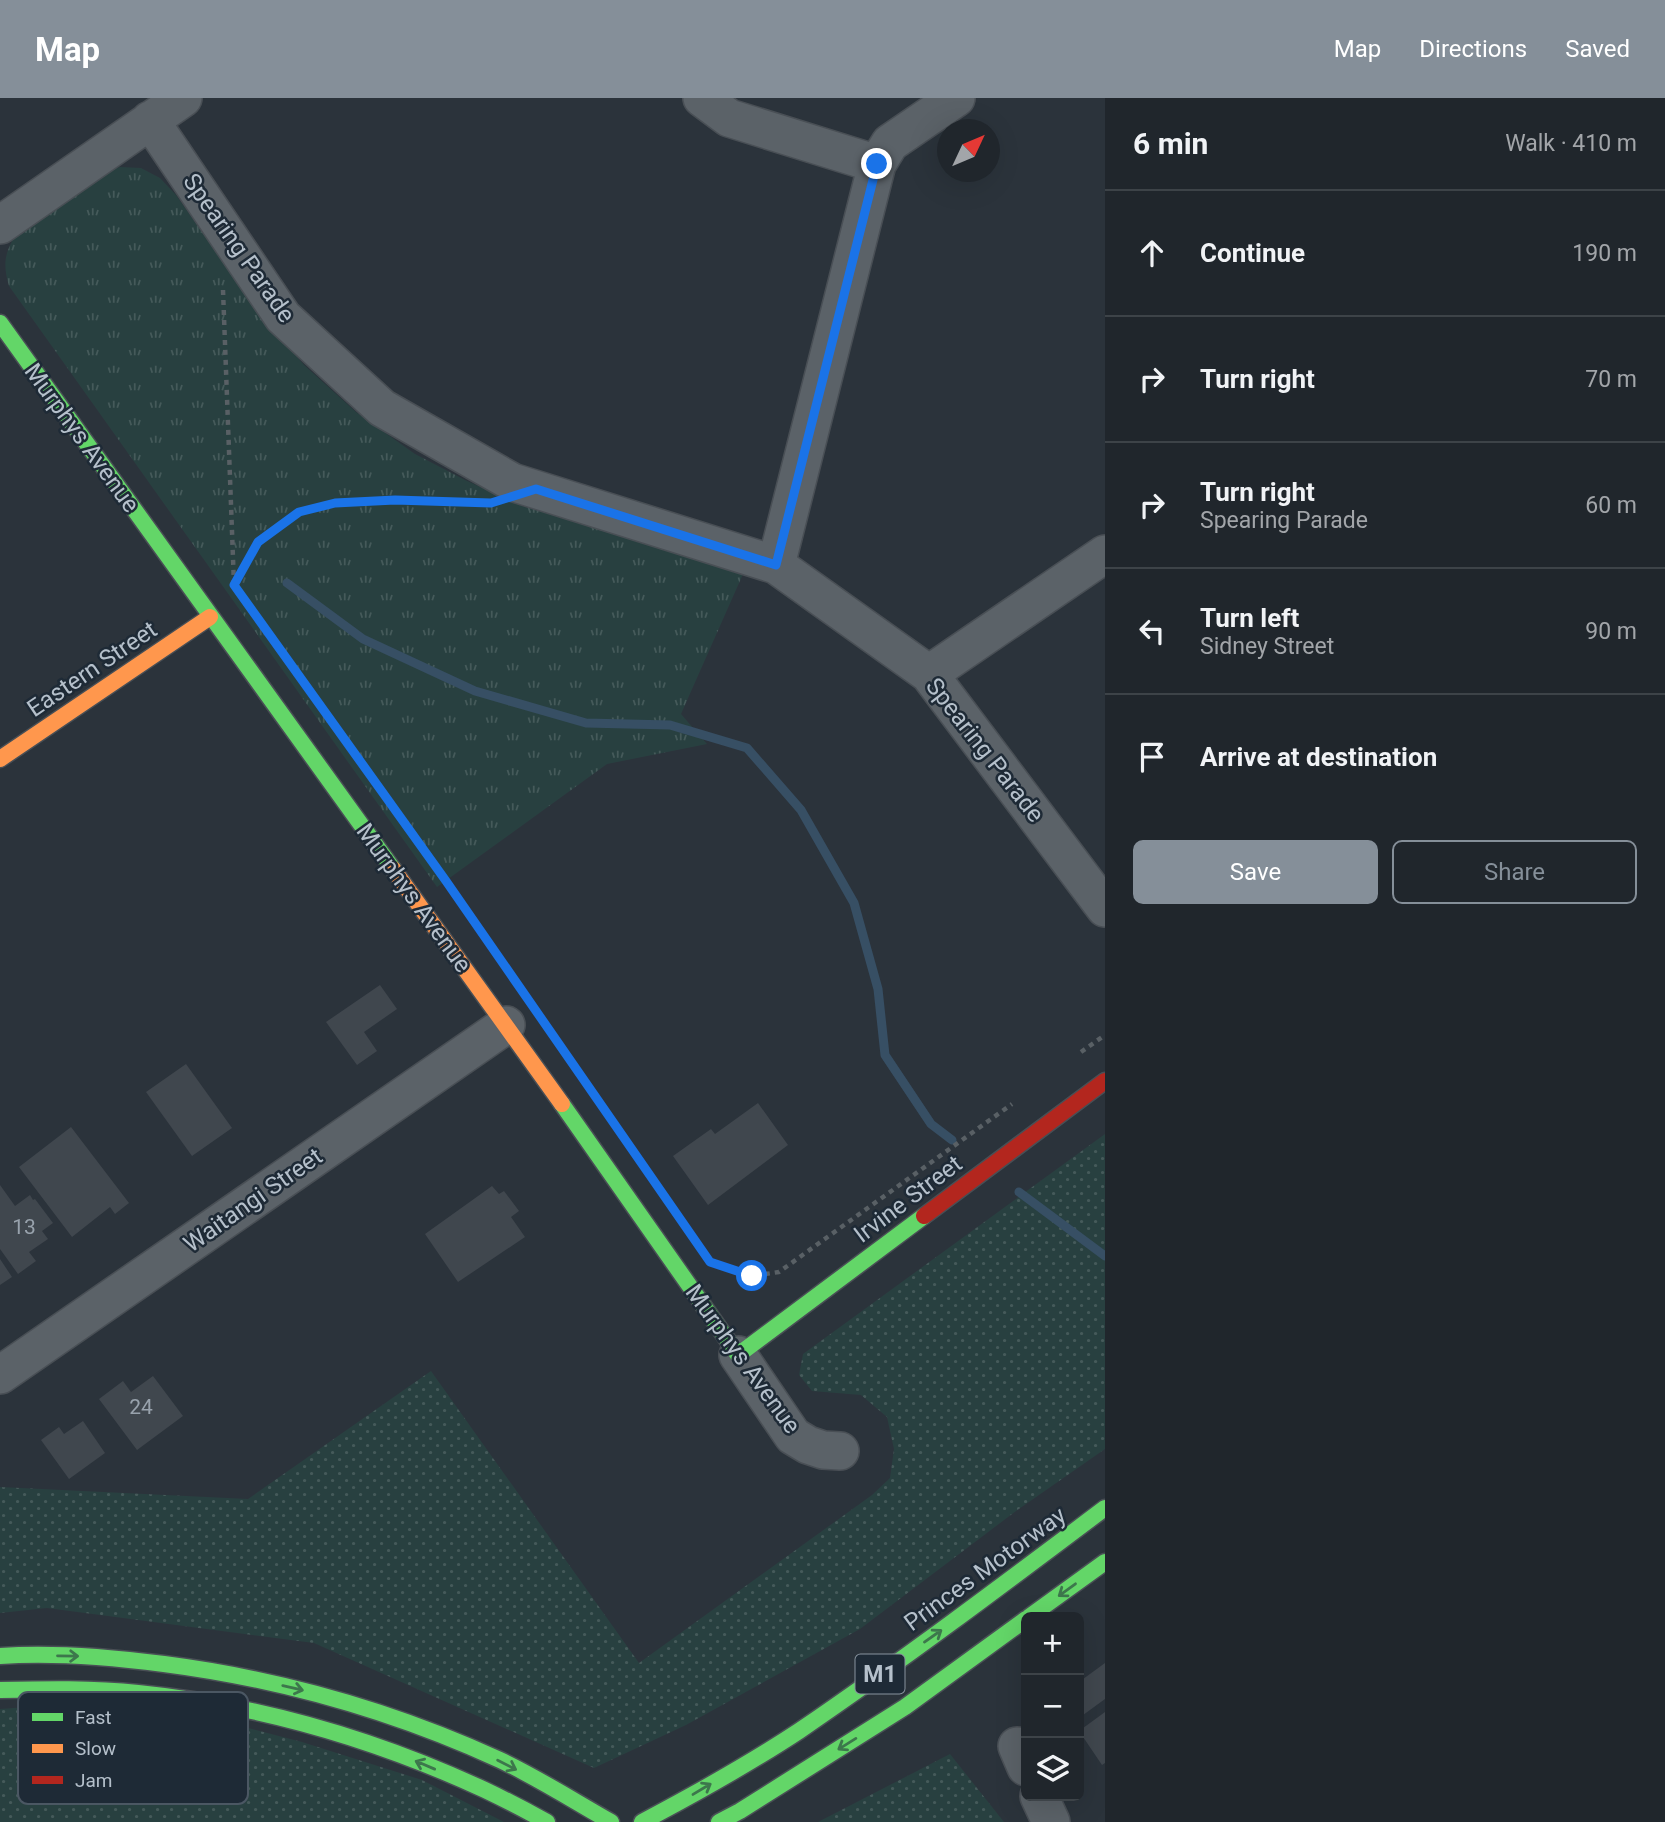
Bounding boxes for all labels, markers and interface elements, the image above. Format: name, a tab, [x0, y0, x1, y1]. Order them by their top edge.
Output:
text: Map	[35, 30, 100, 69]
text: Map	[1334, 35, 1381, 63]
text: Directions	[1419, 35, 1527, 63]
text: Saved	[1565, 35, 1630, 63]
north arrow	[937, 119, 1000, 182]
text: 6 min	[1133, 126, 1208, 161]
text: Walk · 410 m	[1505, 130, 1637, 157]
route end	[861, 148, 892, 179]
street label: Spearing Parade	[177, 168, 301, 328]
icon: ahead	[1133, 234, 1171, 272]
text: Continue	[1200, 238, 1305, 268]
text: 190 m	[1572, 240, 1637, 267]
street label: Murphys Avenue	[19, 358, 145, 518]
icon: right	[1133, 360, 1171, 398]
text: Turn right	[1200, 364, 1315, 394]
text: 70 m	[1585, 366, 1637, 393]
text: Turn right	[1200, 477, 1315, 507]
icon: right	[1133, 486, 1171, 524]
text: 60 m	[1585, 492, 1637, 519]
text: Spearing Parade	[1200, 507, 1368, 534]
text: Turn left	[1200, 603, 1299, 633]
icon: left	[1133, 612, 1171, 650]
street label: Eastern Street	[22, 615, 162, 723]
text: 90 m	[1585, 618, 1637, 645]
text: Sidney Street	[1200, 633, 1334, 660]
street label: Spearing Parade	[920, 672, 1050, 828]
icon: arrive	[1133, 738, 1171, 776]
text: Arrive at destination	[1200, 742, 1437, 772]
street label: Murphys Avenue	[351, 818, 477, 978]
button: Save	[1133, 840, 1378, 904]
button: Share	[1392, 840, 1637, 904]
street label: Waitangi Street	[178, 1142, 328, 1258]
street label: Irvine Street	[849, 1149, 967, 1249]
house number: 13	[12, 1215, 36, 1239]
route start	[736, 1260, 767, 1291]
street label: Murphys Avenue	[680, 1279, 806, 1439]
house number: 24	[129, 1395, 153, 1419]
street label: Princes Motorway	[899, 1501, 1072, 1637]
one-way arrow	[1058, 1582, 1077, 1597]
map controls	[1021, 1612, 1084, 1801]
button: +	[1021, 1612, 1084, 1675]
one-way arrow	[923, 1629, 942, 1644]
one-way arrow	[56, 1649, 79, 1662]
road number: M1	[856, 1654, 904, 1694]
button: −	[1021, 1675, 1084, 1738]
one-way arrow	[281, 1682, 304, 1695]
legend	[18, 1692, 248, 1804]
text: Fast	[75, 1706, 112, 1729]
one-way arrow	[838, 1736, 857, 1751]
text: Slow	[75, 1737, 116, 1760]
button: layers	[1021, 1738, 1084, 1801]
one-way arrow	[415, 1757, 437, 1770]
one-way arrow	[496, 1758, 517, 1772]
text: Jam	[75, 1769, 112, 1792]
one-way arrow	[692, 1782, 712, 1796]

